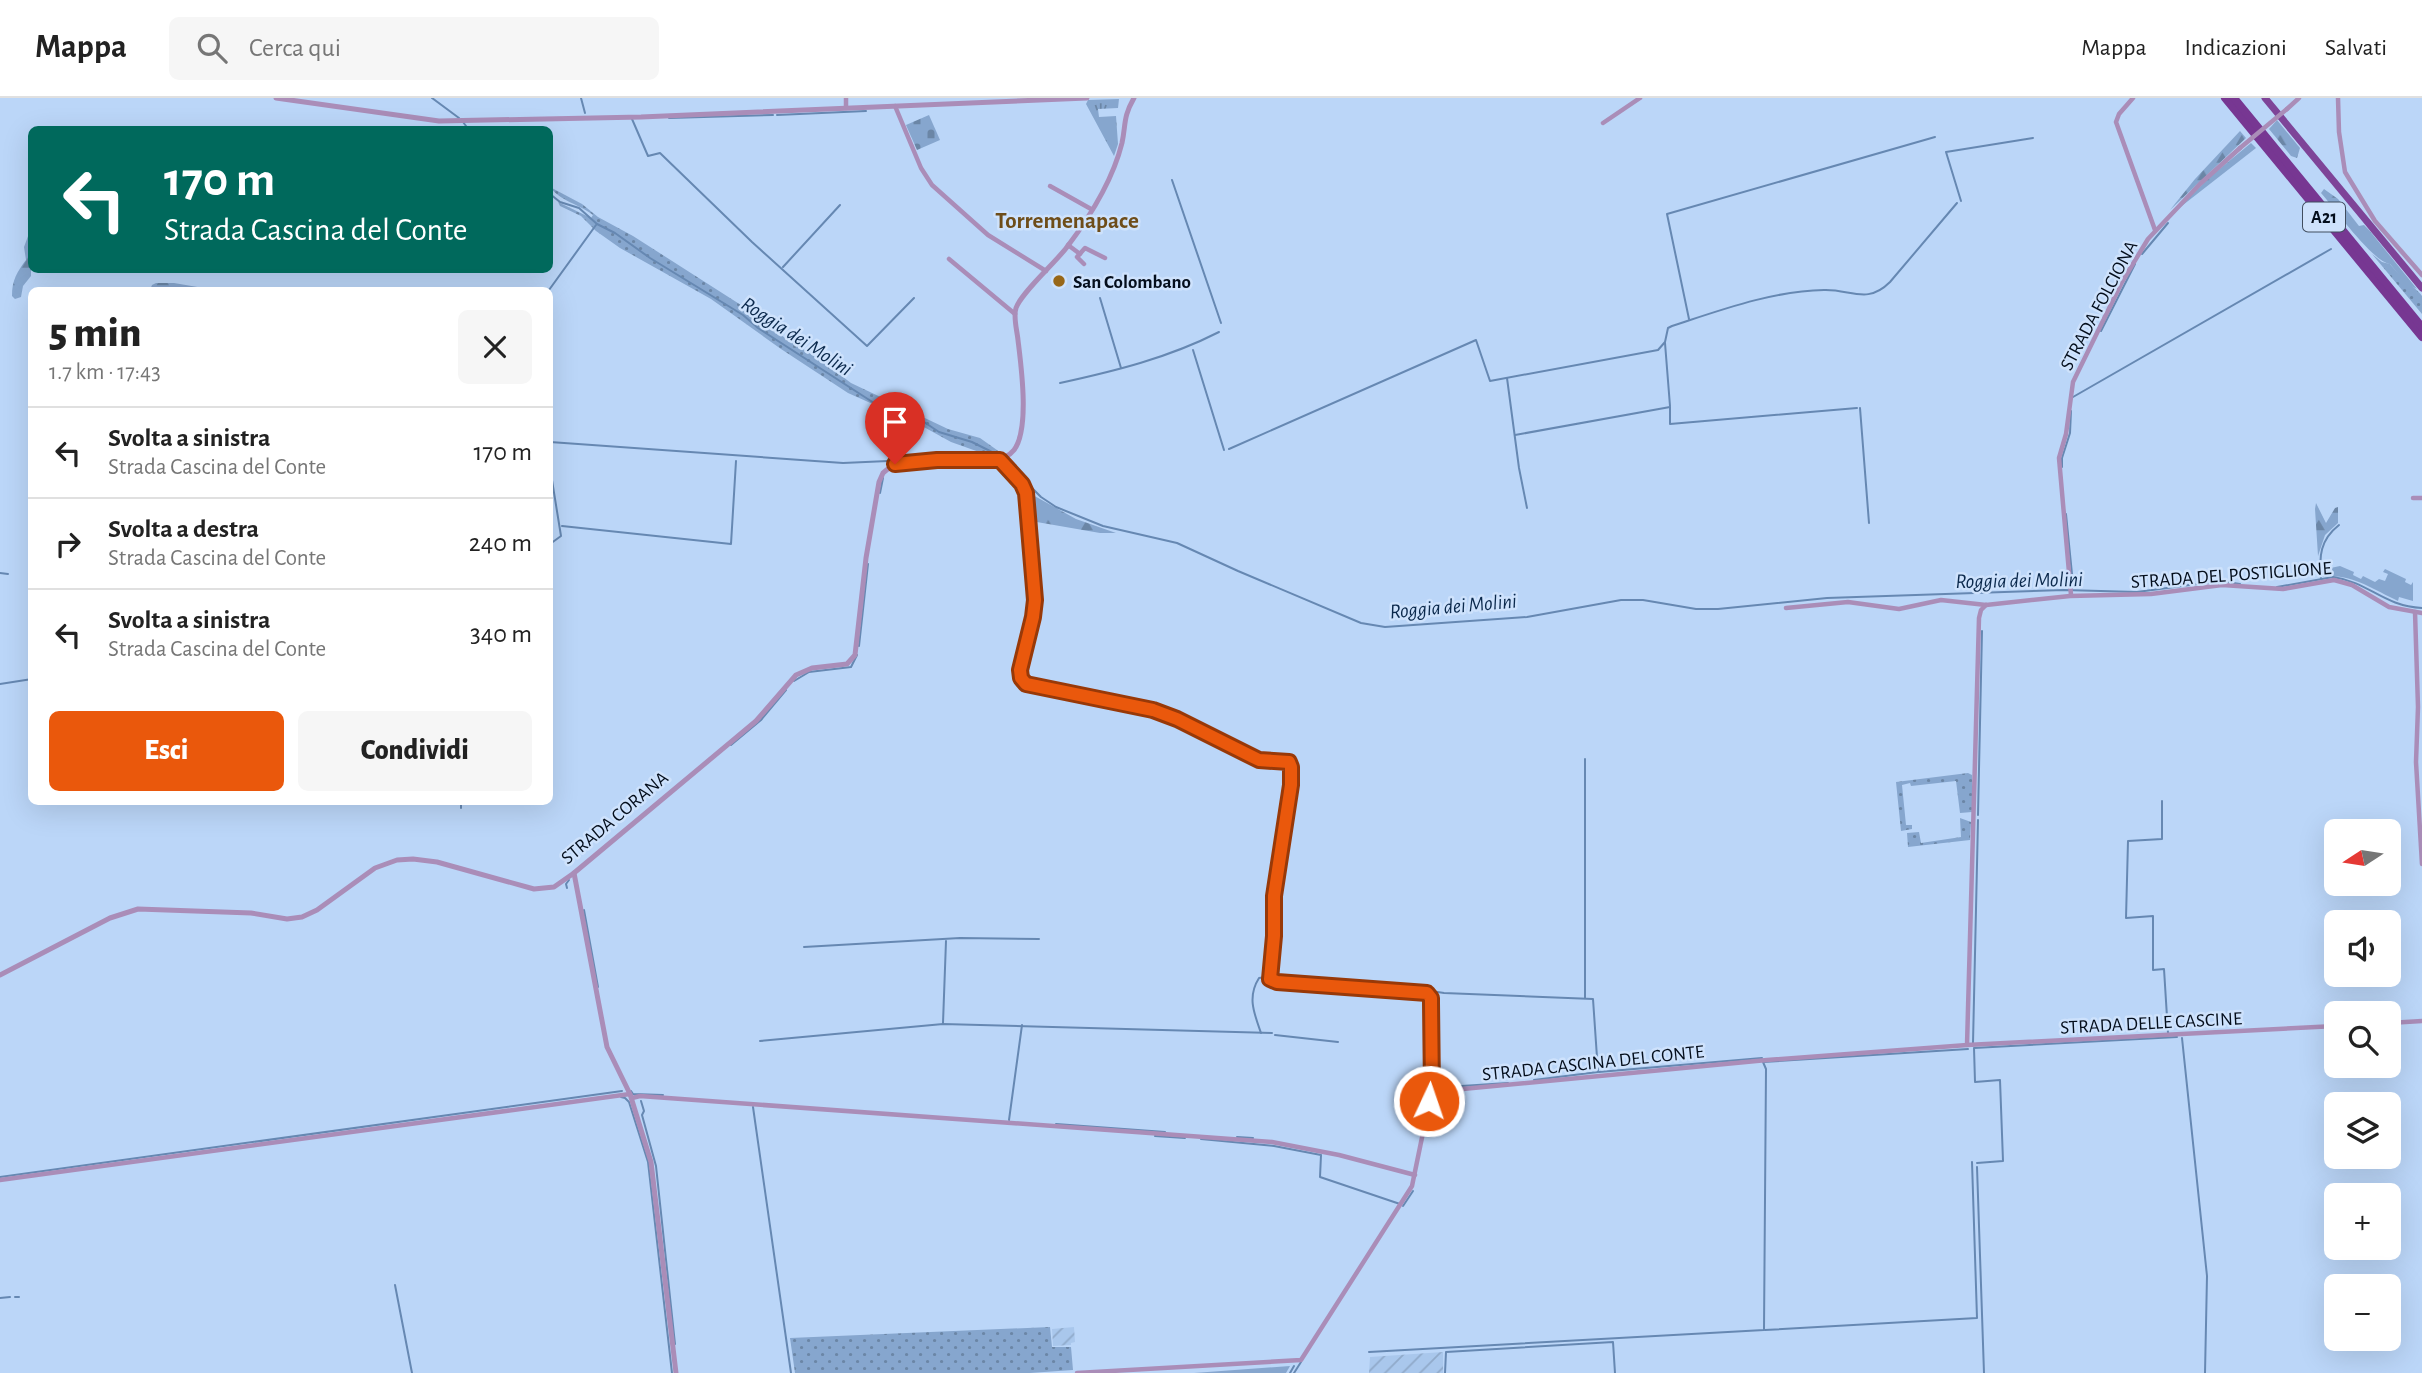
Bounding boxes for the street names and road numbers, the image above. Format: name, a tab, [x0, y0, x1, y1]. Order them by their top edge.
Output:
road number: A21	[2303, 202, 2345, 232]
street label: STRADA FOLCIONA	[2057, 238, 2141, 374]
street label: STRADA DEL POSTIGLIONE	[2130, 559, 2332, 592]
street label: STRADA CORANA	[558, 768, 672, 868]
street label: STRADA DELLE CASCINE	[2060, 1009, 2243, 1038]
street label: STRADA CASCINA DEL CONTE	[1481, 1042, 1705, 1085]

